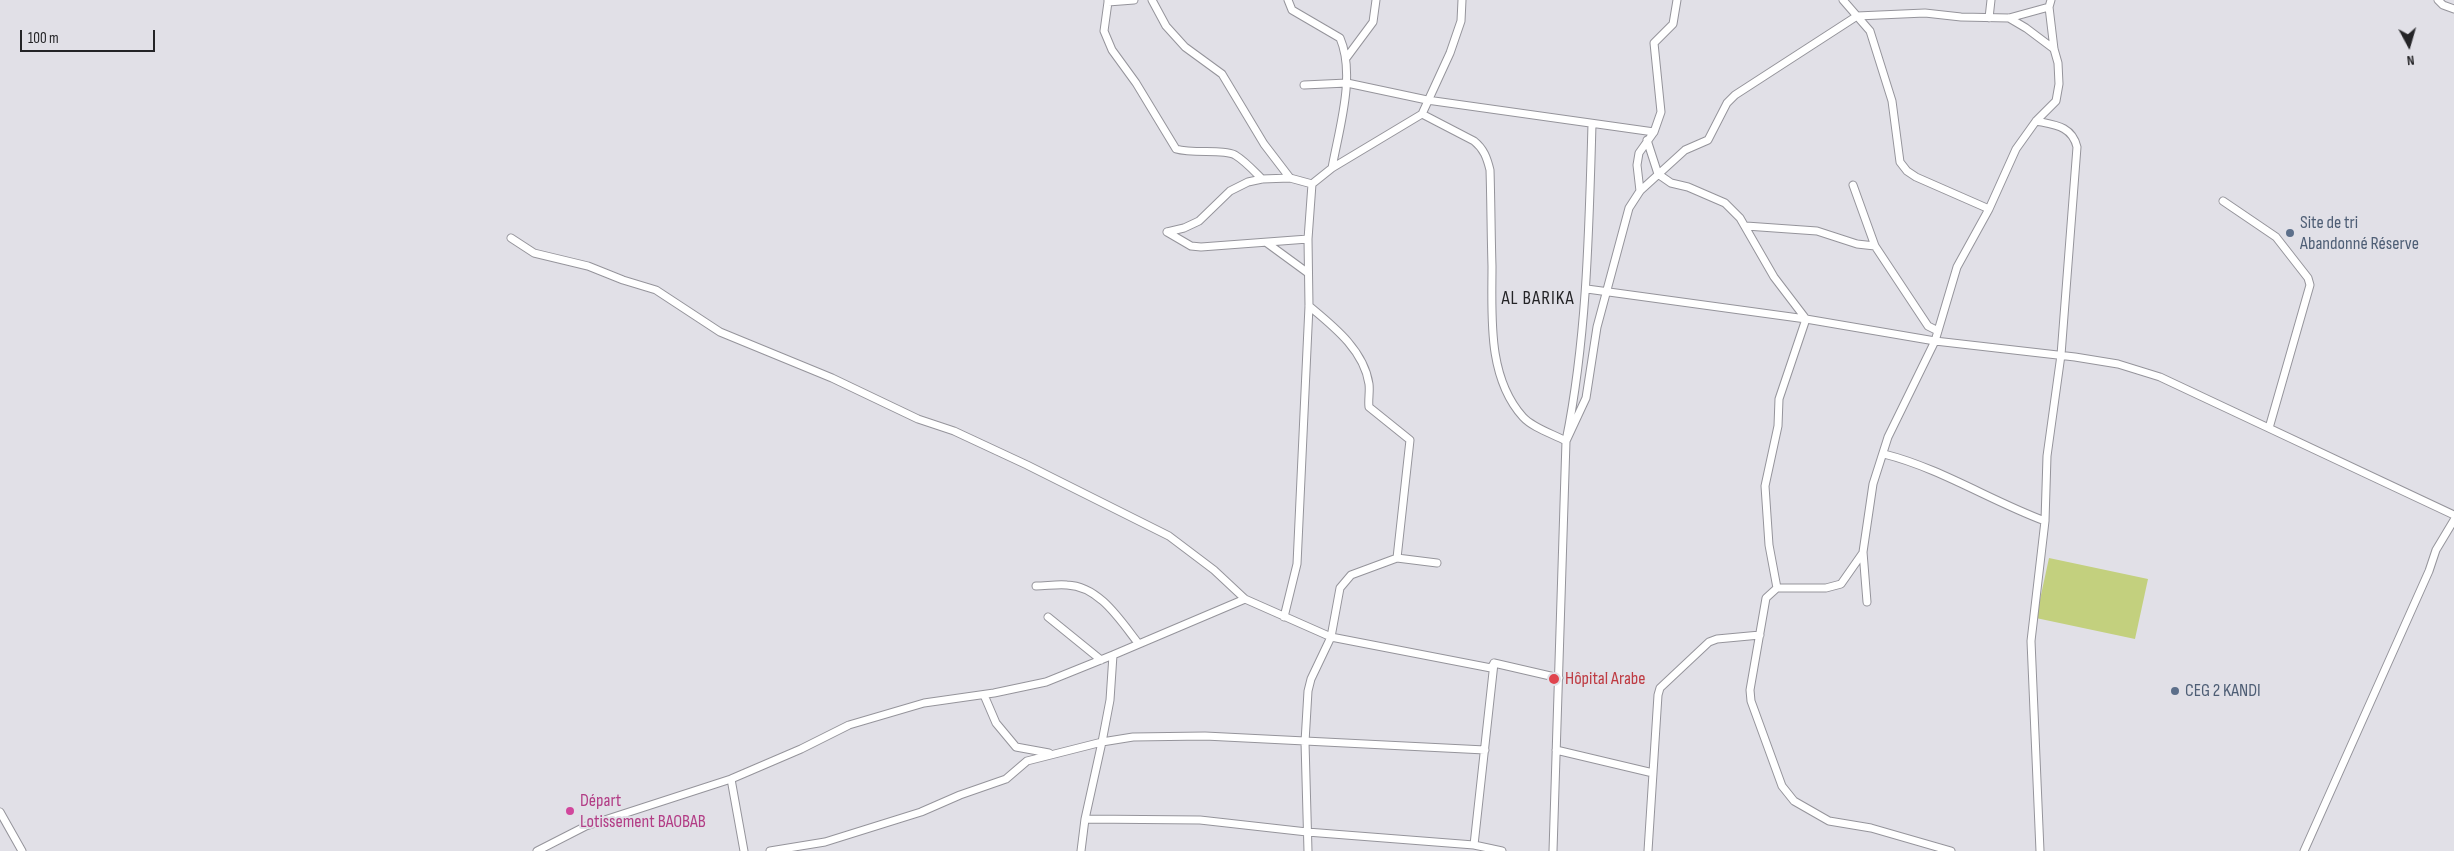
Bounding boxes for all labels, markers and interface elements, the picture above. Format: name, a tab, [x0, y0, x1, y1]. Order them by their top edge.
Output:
scale bar	[22, 20, 158, 52]
north arrow	[2384, 20, 2434, 70]
text: 100 m	[28, 29, 59, 48]
text: N	[2406, 52, 2415, 69]
place label: Site de tri Abandonné Réserve	[2300, 212, 2419, 254]
marker: Site de tri Abandonné Réserve	[2284, 227, 2296, 239]
district label: AL BARIKA	[1500, 288, 1576, 310]
place label: Hôpital Arabe	[1565, 668, 1646, 690]
marker: Hôpital Arabe	[1547, 672, 1561, 686]
place label: CEG 2 KANDI	[2185, 680, 2261, 702]
marker: CEG 2 KANDI	[2169, 685, 2181, 697]
place label: Départ Lotissement BAOBAB	[580, 790, 706, 832]
marker: Départ Lotissement BAOBAB	[564, 805, 576, 817]

